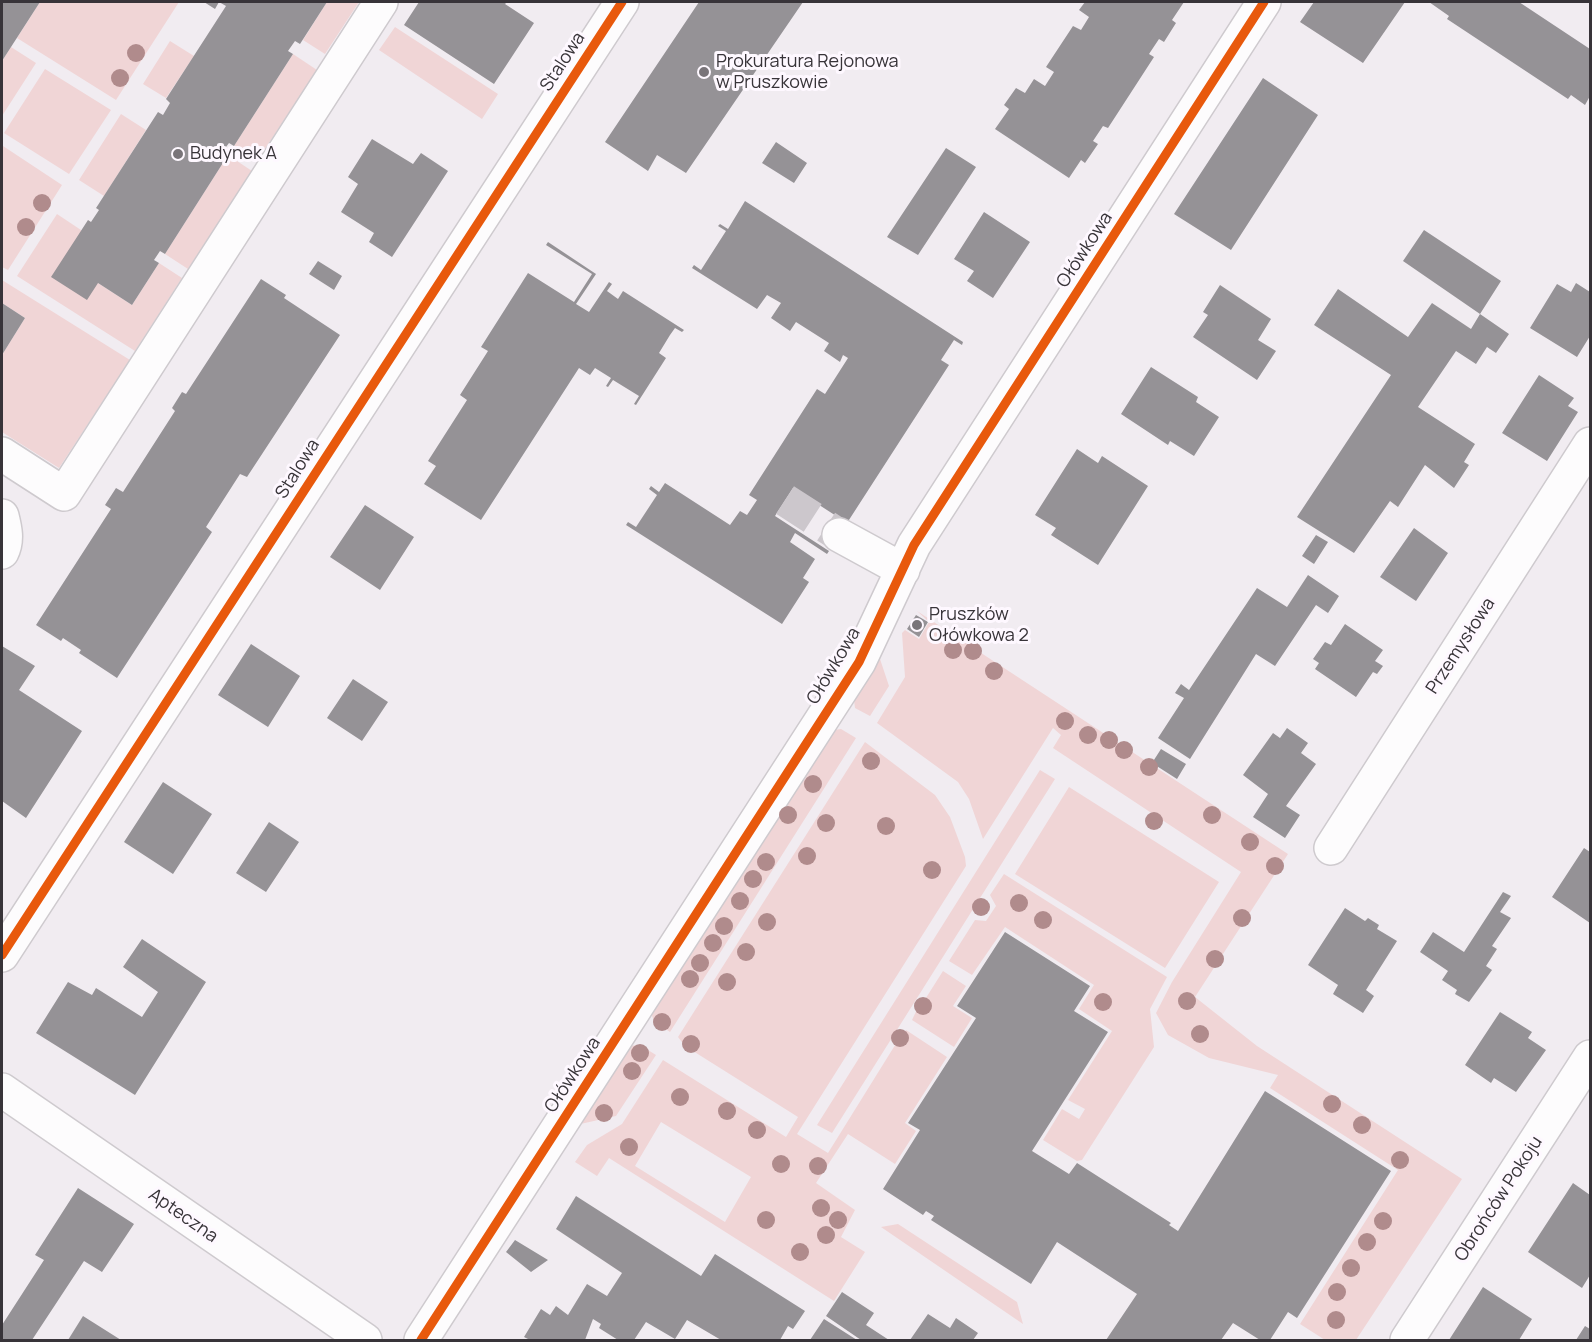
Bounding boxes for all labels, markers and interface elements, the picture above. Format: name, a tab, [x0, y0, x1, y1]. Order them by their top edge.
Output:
street label: Stalowa	[536, 28, 590, 96]
place label: Prokuratura Rejonowa w Pruszkowie	[716, 51, 898, 94]
marker: Prokuratura Rejonowa w Pruszkowie	[697, 65, 711, 79]
place label: Budynek A	[190, 143, 277, 165]
marker: Budynek A	[171, 147, 185, 161]
street label: Ołówkowa	[1053, 208, 1117, 292]
street label: Stalowa	[271, 435, 325, 503]
street label: Przemysłowa	[1422, 594, 1500, 698]
place label: Pruszków Ołówkowa 2	[929, 604, 1029, 646]
marker: Pruszków Ołówkowa 2	[910, 618, 924, 632]
street label: Ołówkowa	[803, 624, 865, 708]
street label: Ołówkowa	[541, 1033, 605, 1117]
street label: Obrońców Pokoju	[1451, 1132, 1547, 1266]
street label: Apteczna	[144, 1184, 222, 1248]

